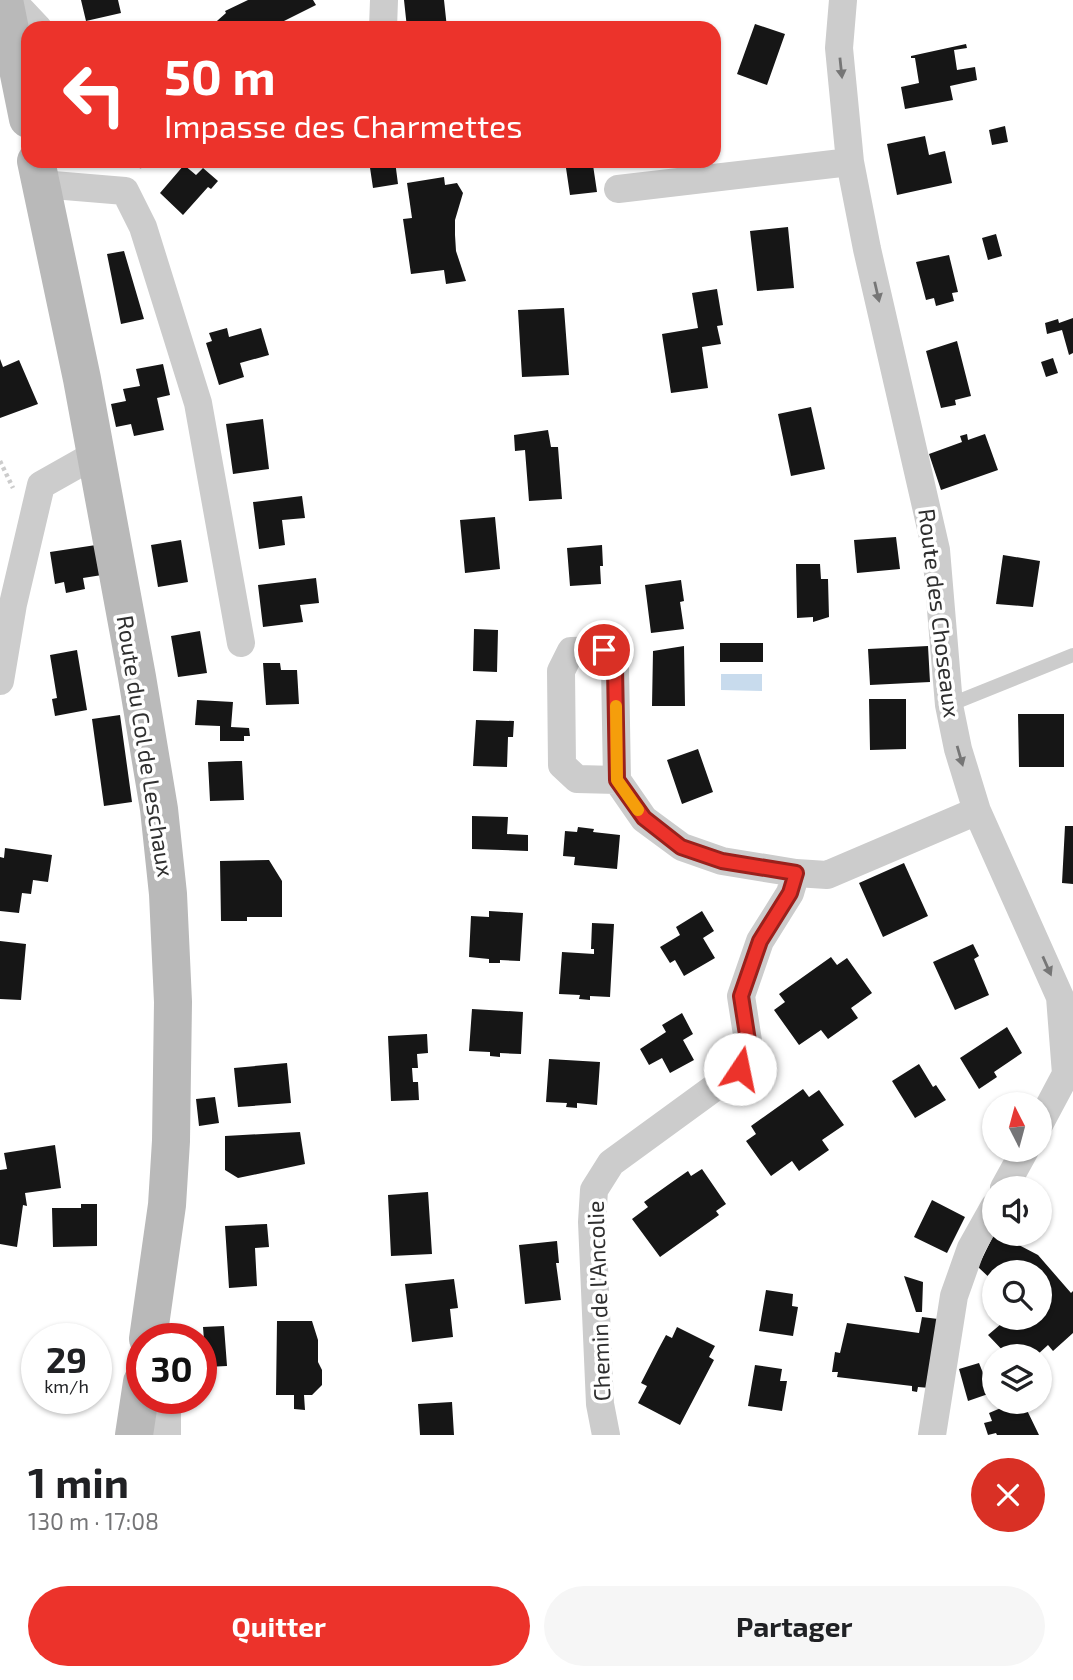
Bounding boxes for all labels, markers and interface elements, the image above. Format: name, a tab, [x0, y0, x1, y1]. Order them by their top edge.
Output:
text: 50 m	[164, 46, 276, 105]
icon: left	[49, 49, 140, 140]
one-way arrow	[836, 57, 847, 79]
text: Impasse des Charmettes	[164, 106, 523, 144]
one-way arrow	[872, 281, 883, 303]
street label: Route des Choseaux	[913, 507, 967, 719]
street label: Route du Col de Leschaux	[111, 613, 181, 879]
pin	[574, 620, 634, 680]
icon: arrive	[585, 631, 623, 669]
one-way arrow	[956, 746, 966, 767]
one-way arrow	[1042, 956, 1053, 977]
position arrow	[703, 1032, 777, 1106]
north arrow	[982, 1092, 1052, 1162]
map controls	[982, 1092, 1052, 1414]
button: sound	[982, 1176, 1052, 1246]
street label: Chemin de l'Ancolie	[581, 1200, 615, 1402]
button: search	[982, 1260, 1052, 1330]
speed limit sign: 30	[126, 1323, 217, 1414]
text: 29	[46, 1338, 87, 1380]
button: layers	[982, 1344, 1052, 1414]
text: km/h	[44, 1375, 89, 1397]
text: 1 min	[28, 1456, 129, 1506]
button: close	[971, 1458, 1045, 1532]
text: 130 m · 17:08	[28, 1507, 159, 1535]
button: Quitter	[28, 1586, 530, 1666]
button: Partager	[544, 1586, 1045, 1666]

